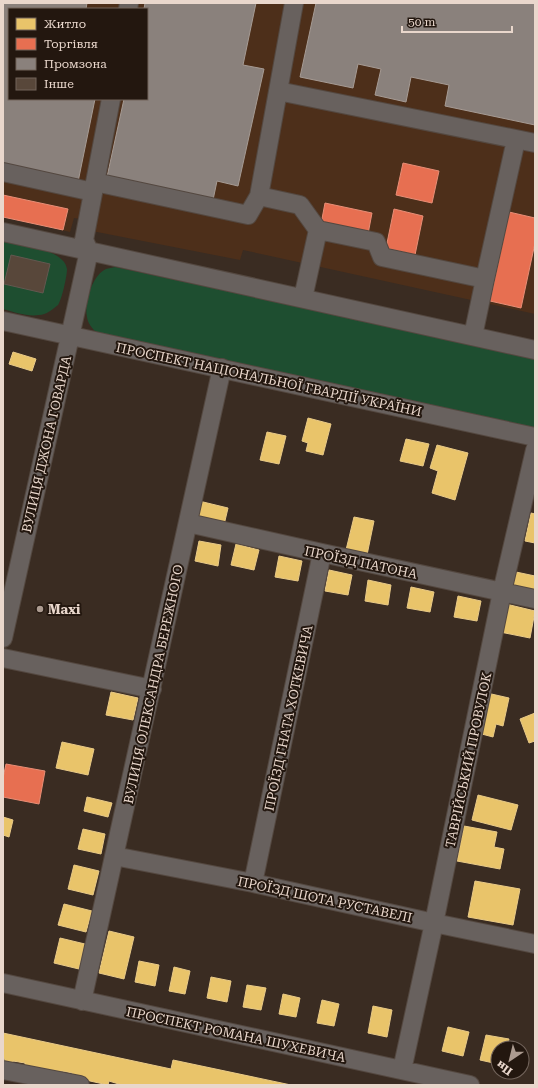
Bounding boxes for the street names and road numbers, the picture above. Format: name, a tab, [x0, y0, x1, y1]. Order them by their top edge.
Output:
street label: ПРОСПЕКТ НАЦІОНАЛЬНОЇ ГВАРДІЇ УКРАЇНИ	[115, 340, 423, 419]
street label: ВУЛИЦЯ ДЖОНА ГОВАРДА	[19, 354, 74, 534]
street label: ПРОЇЗД ПАТОНА	[303, 543, 419, 582]
street label: ВУЛИЦЯ ОЛЕКСАНДРА БЕРЕЖНОГО	[121, 563, 186, 805]
street label: ПРОЇЗД ГНАТА ХОТКЕВИЧА	[261, 624, 316, 812]
street label: ТАВРІЙСЬКИЙ ПРОВУЛОК	[443, 670, 495, 849]
street label: ПРОЇЗД ШОТА РУСТАВЕЛІ	[236, 874, 414, 925]
street label: ПРОСПЕКТ РОМАНА ШУХЕВИЧА	[125, 1004, 347, 1065]

